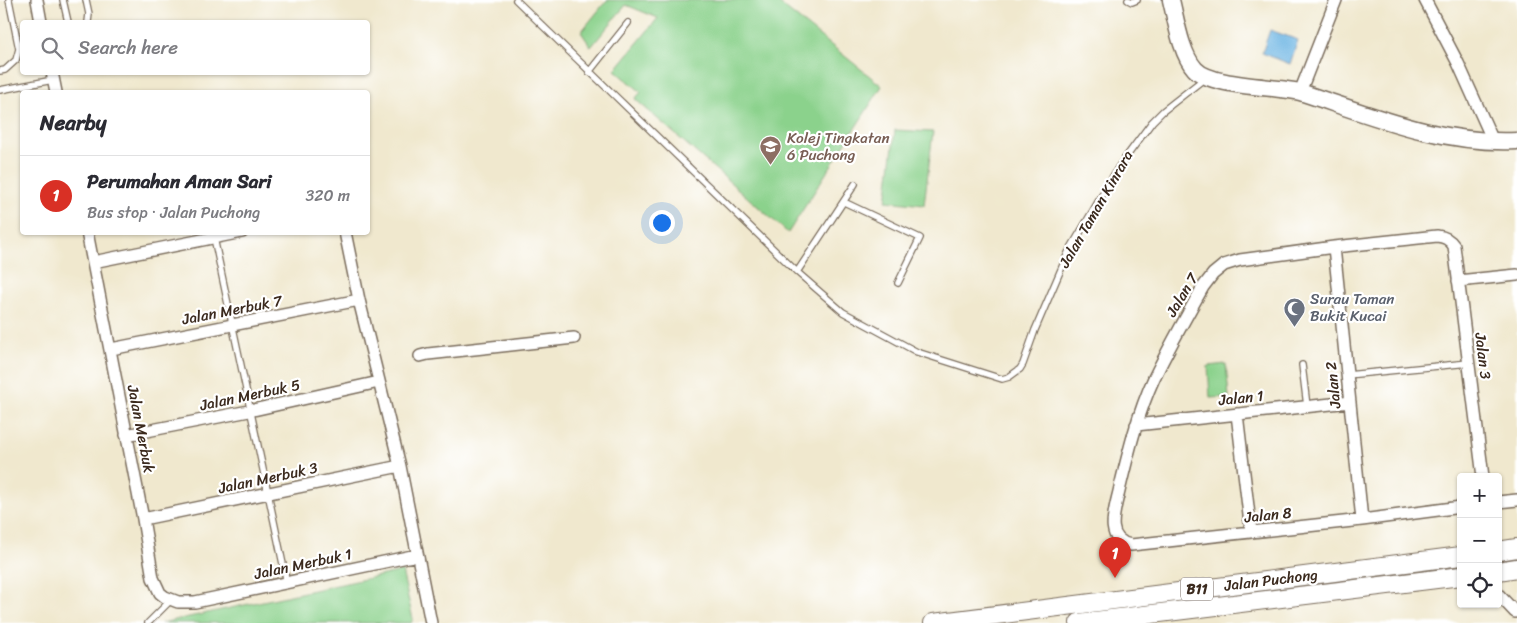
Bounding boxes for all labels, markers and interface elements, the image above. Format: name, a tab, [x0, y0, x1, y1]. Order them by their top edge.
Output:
search box	[20, 20, 370, 75]
text: Search here	[78, 31, 178, 64]
icon: search	[38, 34, 66, 62]
text: Nearby	[40, 104, 106, 142]
place label: Kolej Tingkatan 6 Puchong	[787, 125, 889, 168]
school or university icon: Kolej Tingkatan 6 Puchong	[759, 135, 783, 166]
street label: Jalan Taman Kinrara	[1051, 145, 1141, 274]
text: Perumahan Aman Sari	[87, 165, 271, 198]
text: 1	[53, 181, 59, 210]
text: 320 m	[305, 181, 350, 210]
text: Bus stop · Jalan Puchong	[87, 198, 260, 227]
your location	[649, 210, 675, 236]
street label: Jalan 7	[1158, 267, 1206, 323]
place label: Surau Taman Bukit Kucai	[1310, 286, 1394, 329]
street label: Jalan Merbuk 7	[179, 287, 286, 333]
mosque icon: Surau Taman Bukit Kucai	[1282, 296, 1306, 327]
street label: Jalan 3	[1467, 330, 1499, 381]
street label: Jalan 2	[1318, 360, 1348, 411]
street label: Jalan Merbuk 5	[196, 372, 303, 419]
street label: Jalan Merbuk	[120, 382, 162, 475]
street label: Jalan 1	[1216, 383, 1265, 413]
street label: Jalan Merbuk 3	[215, 455, 320, 501]
map controls	[1457, 473, 1502, 608]
button: +	[1457, 473, 1502, 518]
street label: Jalan 8	[1242, 500, 1293, 531]
button: −	[1457, 518, 1502, 563]
pin: 1	[1099, 537, 1131, 578]
street label: Jalan Merbuk 1	[251, 541, 354, 587]
street label: Jalan Puchong	[1222, 561, 1319, 599]
button: locate	[1457, 563, 1502, 608]
road number: B11	[1181, 578, 1213, 600]

